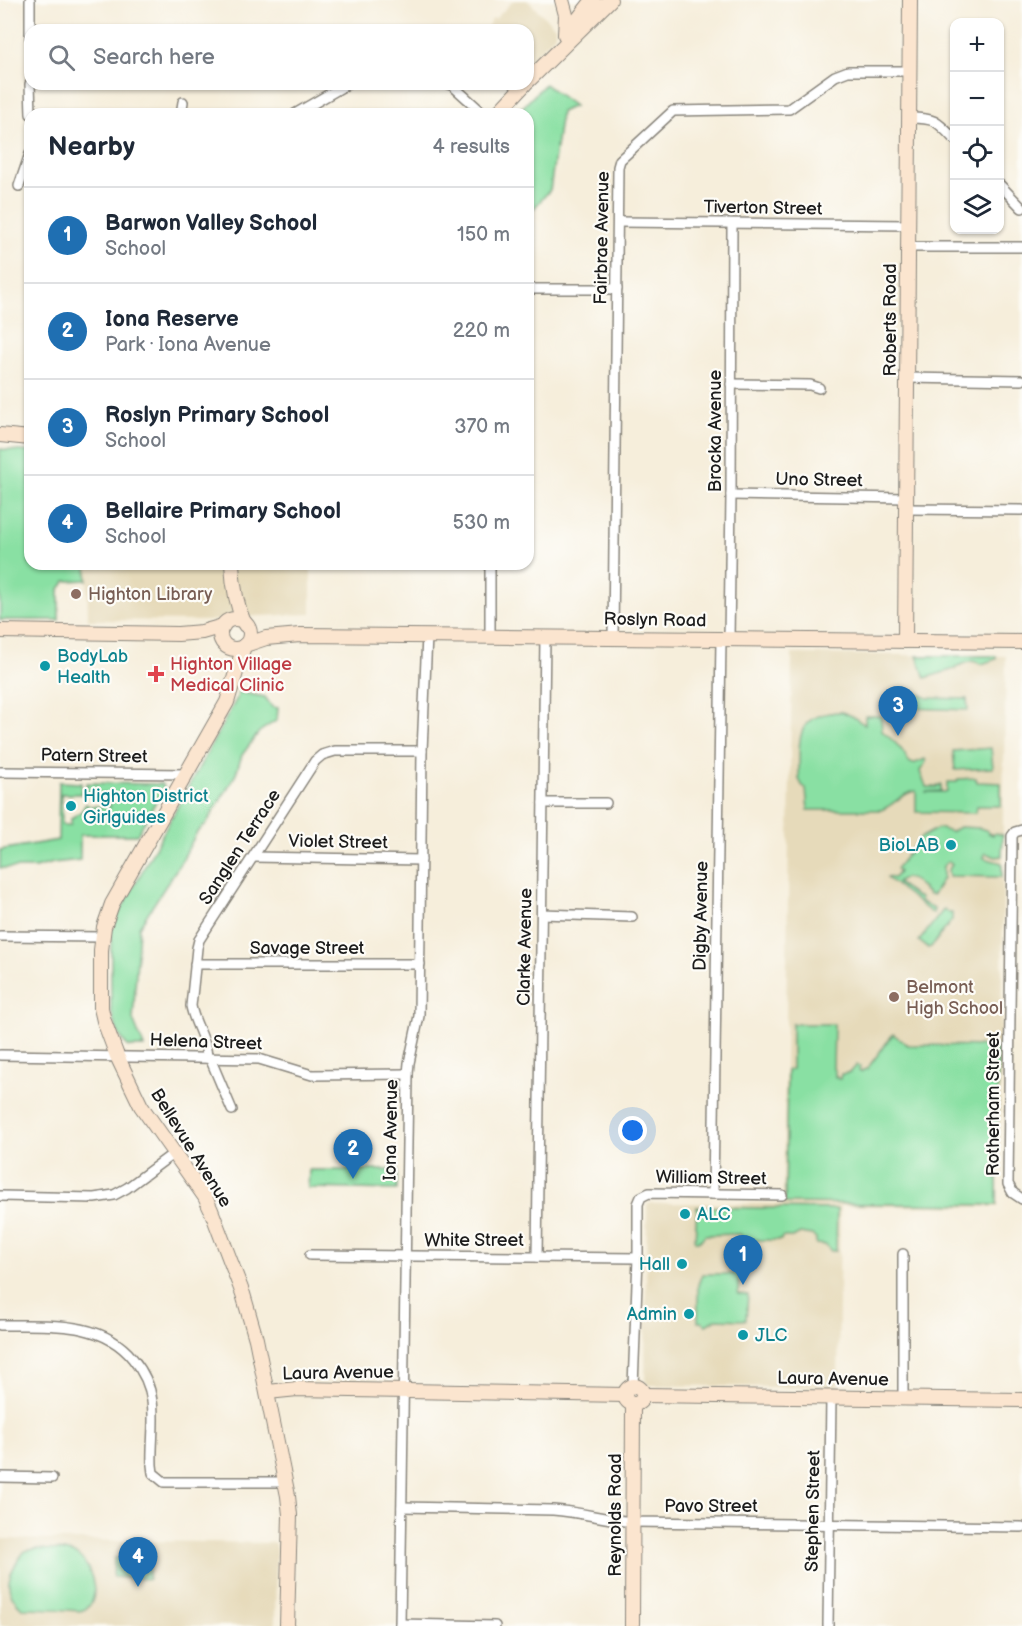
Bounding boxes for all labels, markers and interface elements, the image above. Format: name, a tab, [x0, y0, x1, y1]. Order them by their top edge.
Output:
map controls	[950, 18, 1004, 234]
button: +	[950, 18, 1004, 72]
search box	[24, 24, 534, 90]
icon: search	[45, 41, 78, 74]
text: Search here	[93, 44, 215, 71]
button: −	[950, 72, 1004, 126]
button: locate	[950, 126, 1004, 180]
text: Nearby	[48, 132, 135, 163]
text: 4 results	[432, 135, 510, 159]
street label: Fairbrae Avenue	[590, 171, 614, 305]
button: layers	[950, 180, 1004, 234]
street label: Tiverton Street	[703, 196, 823, 220]
text: Barwon Valley School	[105, 210, 317, 237]
text: 1	[63, 223, 72, 247]
text: 150 m	[457, 223, 510, 247]
text: School	[105, 237, 166, 261]
street label: Roberts Road	[880, 263, 901, 377]
text: Iona Reserve	[105, 306, 239, 333]
text: 2	[62, 319, 73, 343]
text: 220 m	[453, 319, 510, 343]
text: Park · Iona Avenue	[105, 333, 271, 357]
street label: Brocka Avenue	[705, 370, 726, 492]
text: Roslyn Primary School	[105, 402, 329, 429]
text: 3	[62, 415, 73, 439]
text: 370 m	[454, 415, 510, 439]
text: School	[105, 429, 166, 453]
street label: Uno Street	[775, 469, 863, 491]
text: Bellaire Primary School	[105, 498, 341, 525]
text: 4	[62, 511, 73, 535]
text: 530 m	[453, 511, 510, 535]
text: School	[105, 525, 166, 549]
place label: Highton Library	[88, 584, 213, 605]
marker: Highton Library	[69, 587, 83, 601]
street label: Roslyn Road	[604, 609, 706, 631]
place label: BodyLab Health	[57, 646, 128, 688]
place label: Highton Village Medical Clinic	[170, 654, 292, 696]
marker: BodyLab Health	[38, 659, 52, 673]
marker: Highton Village Medical Clinic	[147, 665, 165, 683]
pin: 3	[878, 686, 918, 736]
street label: Patern Street	[40, 745, 148, 767]
street label: Sanglen Terrace	[195, 785, 285, 909]
place label: Highton District Girlguides	[83, 786, 209, 828]
marker: Highton District Girlguides	[64, 799, 78, 813]
street label: Violet Street	[288, 831, 388, 853]
place label: BioLAB	[879, 835, 939, 856]
marker: BioLAB	[944, 838, 958, 852]
street label: Digby Avenue	[690, 861, 712, 971]
street label: Clarke Avenue	[513, 888, 537, 1006]
street label: Savage Street	[250, 938, 365, 959]
place label: Belmont High School	[906, 977, 1003, 1019]
marker: Belmont High School	[887, 990, 901, 1004]
street label: Helena Street	[149, 1030, 263, 1054]
street label: Rotherham Street	[983, 1031, 1004, 1176]
street label: Iona Avenue	[380, 1079, 402, 1181]
street label: Bellevue Avenue	[146, 1085, 236, 1212]
your location	[618, 1116, 647, 1145]
pin: 2	[334, 1130, 372, 1179]
street label: William Street	[655, 1167, 767, 1189]
place label: ALC	[697, 1204, 731, 1225]
marker: ALC	[678, 1207, 692, 1221]
street label: White Street	[424, 1230, 524, 1251]
pin: 1	[724, 1236, 762, 1285]
place label: Hall	[639, 1254, 670, 1275]
marker: Hall	[675, 1257, 689, 1271]
place label: Admin	[627, 1304, 677, 1325]
marker: Admin	[682, 1307, 696, 1321]
place label: JLC	[755, 1325, 788, 1346]
marker: JLC	[736, 1328, 750, 1342]
street label: Laura Avenue	[282, 1362, 394, 1384]
street label: Laura Avenue	[777, 1368, 889, 1390]
street label: Stephen Street	[801, 1450, 825, 1572]
street label: Reynolds Road	[605, 1453, 626, 1577]
street label: Pavo Street	[664, 1496, 758, 1517]
pin: 4	[118, 1538, 158, 1587]

